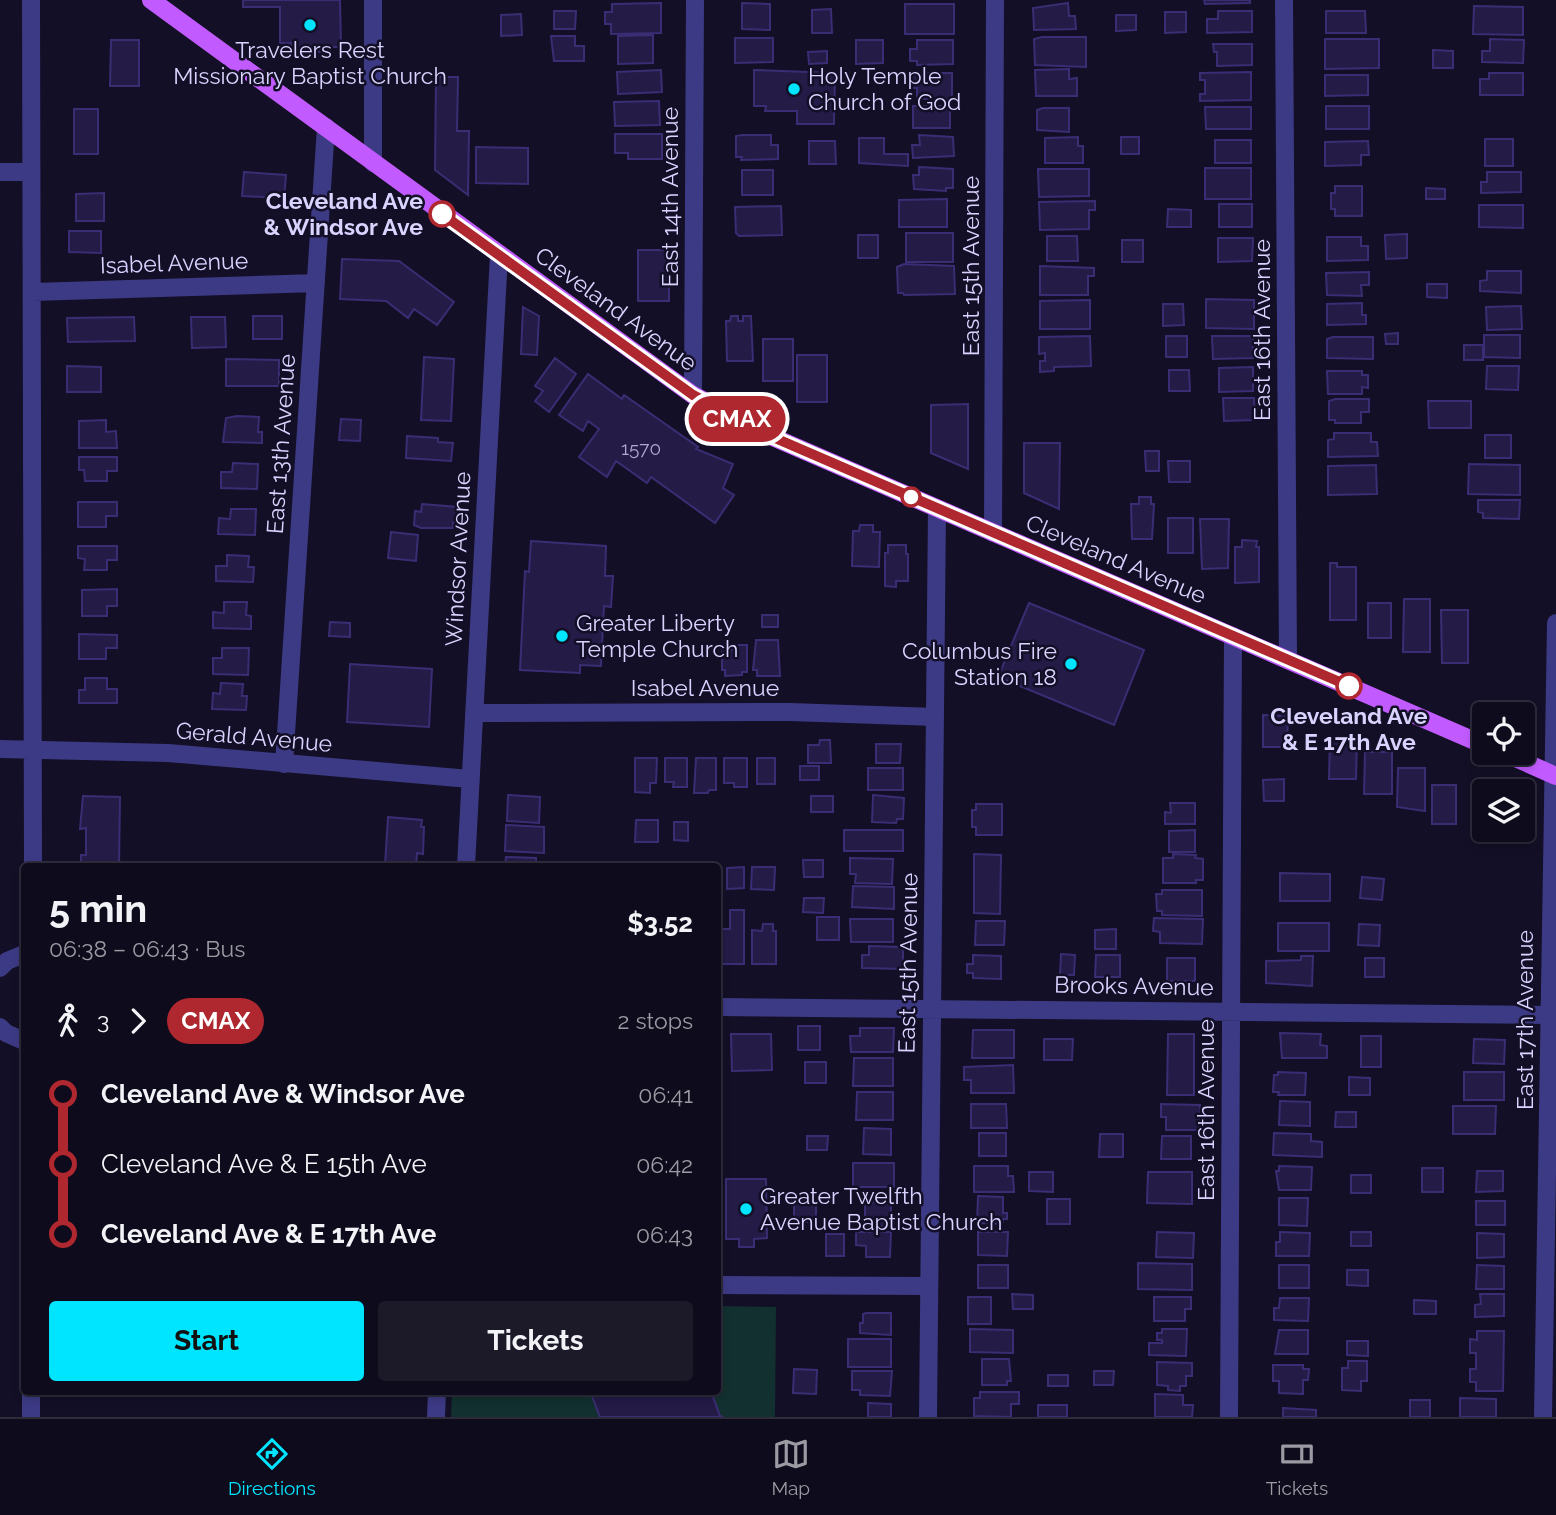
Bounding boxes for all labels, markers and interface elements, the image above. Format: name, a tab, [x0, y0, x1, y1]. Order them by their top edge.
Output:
marker: Travelers Rest Missionary Baptist Church	[302, 17, 318, 33]
place label: Travelers Rest Missionary Baptist Church	[173, 36, 447, 89]
place label: Holy Temple Church of God	[808, 62, 961, 115]
marker: Holy Temple Church of God	[786, 81, 802, 97]
street label: East 14th Avenue	[656, 107, 683, 287]
street label: East 15th Avenue	[957, 176, 984, 356]
place label: Cleveland Ave & Windsor Ave	[264, 187, 423, 240]
marker: Cleveland Ave & Windsor Ave	[429, 201, 455, 227]
street label: East 16th Avenue	[1248, 239, 1275, 421]
street label: Cleveland Avenue	[530, 241, 702, 376]
street label: Isabel Avenue	[99, 246, 249, 279]
street label: East 13th Avenue	[261, 353, 300, 535]
line badge: CMAX	[688, 396, 786, 442]
text: CMAX	[703, 404, 771, 433]
house number: 1570	[621, 437, 661, 459]
street label: Windsor Avenue	[439, 471, 476, 647]
unlabelled marker	[901, 487, 921, 507]
street label: Cleveland Avenue	[1022, 508, 1210, 609]
place label: Greater Liberty Temple Church	[576, 609, 739, 662]
marker: Greater Liberty Temple Church	[554, 628, 570, 644]
place label: Columbus Fire Station 18	[902, 637, 1057, 690]
marker: Columbus Fire Station 18	[1063, 656, 1079, 672]
marker: Cleveland Ave & E 17th Ave	[1336, 673, 1362, 699]
street label: Isabel Avenue	[631, 674, 779, 701]
place label: Cleveland Ave & E 17th Ave	[1270, 702, 1428, 755]
map controls	[1472, 702, 1535, 842]
button: locate	[1472, 702, 1535, 765]
street label: Gerald Avenue	[175, 716, 333, 757]
button: layers	[1472, 779, 1535, 842]
street label: East 15th Avenue	[892, 873, 923, 1053]
text: 5 min	[49, 886, 147, 931]
text: $3.52	[627, 908, 693, 938]
street label: East 17th Avenue	[1511, 930, 1538, 1110]
text: 06:38 – 06:43 · Bus	[49, 935, 245, 962]
street label: Brooks Avenue	[1054, 971, 1214, 1000]
icon: walk	[49, 1002, 87, 1040]
icon: forward	[119, 1002, 157, 1040]
text: CMAX	[181, 1006, 250, 1035]
text: 3	[97, 1007, 109, 1034]
text: 2 stops	[618, 1007, 693, 1034]
street label: East 16th Avenue	[1192, 1019, 1219, 1201]
text: Cleveland Ave & Windsor Ave	[101, 1079, 465, 1109]
text: 06:41	[638, 1081, 693, 1108]
text: Cleveland Ave & E 15th Ave	[101, 1149, 427, 1179]
text: 06:42	[636, 1151, 693, 1178]
place label: Greater Twelfth Avenue Baptist Church	[760, 1182, 1002, 1235]
marker: Greater Twelfth Avenue Baptist Church	[738, 1201, 754, 1217]
text: Cleveland Ave & E 17th Ave	[101, 1219, 436, 1249]
text: 06:43	[636, 1221, 693, 1248]
button: Start	[49, 1301, 364, 1381]
button: Tickets	[378, 1301, 693, 1381]
tab: Directions	[228, 1435, 316, 1499]
tab: Map	[771, 1435, 810, 1499]
tab: Tickets	[1266, 1435, 1328, 1499]

